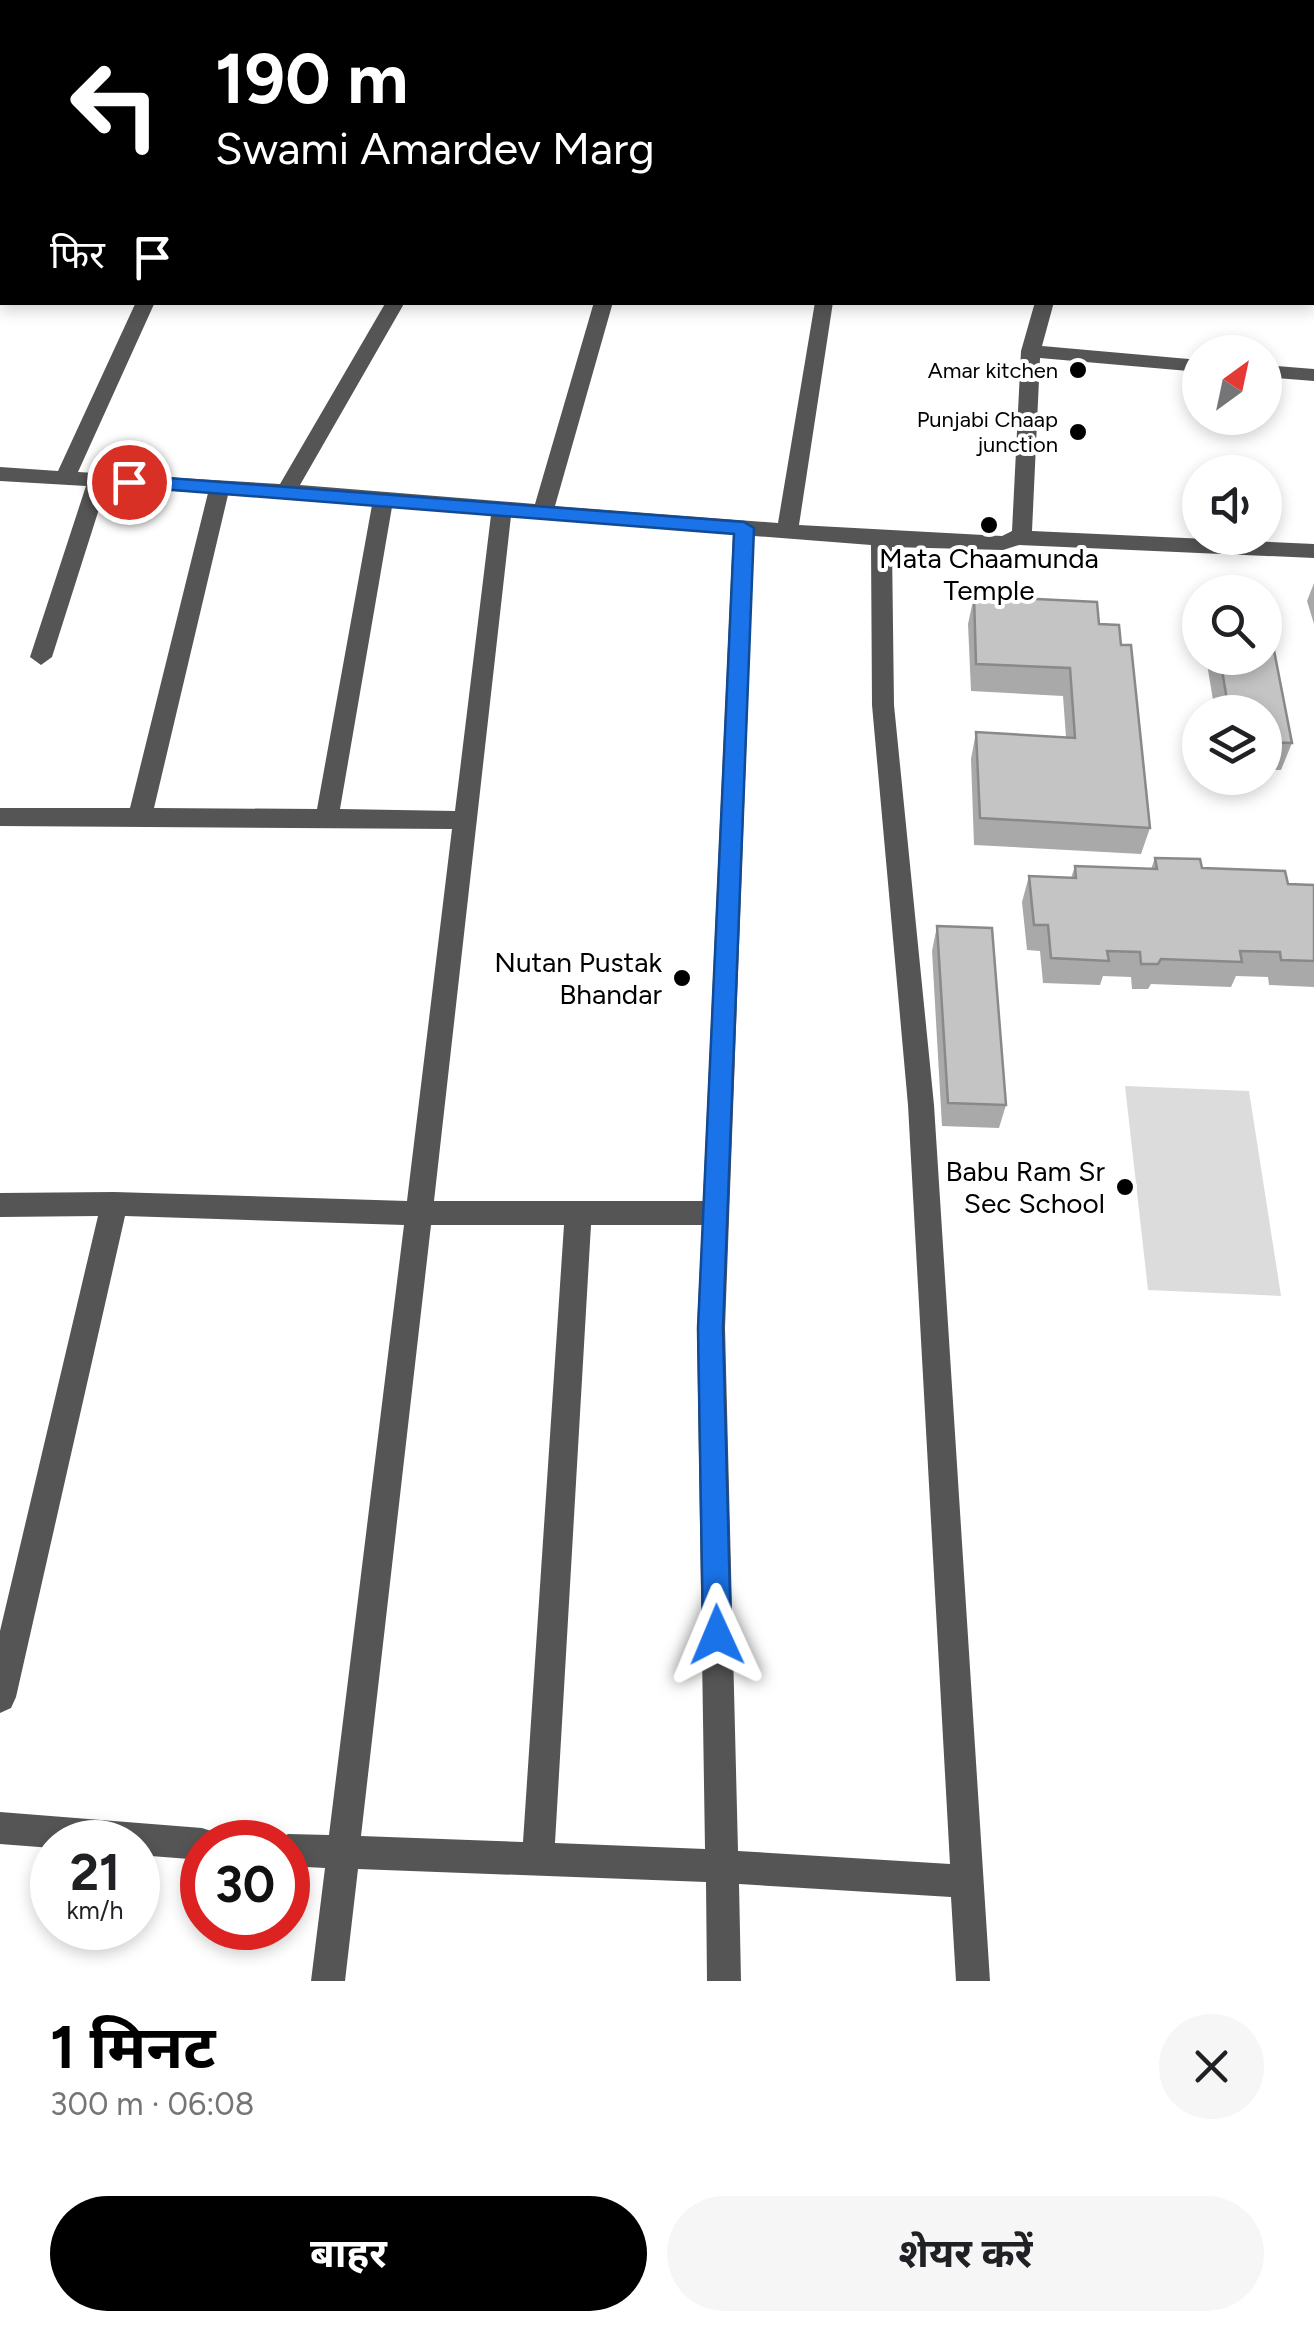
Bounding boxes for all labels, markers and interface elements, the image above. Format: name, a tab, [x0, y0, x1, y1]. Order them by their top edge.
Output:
text: 190 m	[215, 36, 408, 121]
icon: left	[50, 40, 180, 170]
text: Swami Amardev Marg	[215, 121, 655, 175]
icon: arrive	[125, 230, 180, 285]
text: फिर	[50, 232, 105, 278]
north arrow	[1182, 335, 1282, 435]
map controls	[1182, 335, 1282, 795]
place label: Amar kitchen	[928, 357, 1058, 384]
marker: Amar kitchen	[1067, 359, 1089, 381]
place label: Punjabi Chaap junction	[917, 406, 1058, 458]
marker: Punjabi Chaap junction	[1067, 421, 1089, 443]
pin	[87, 440, 172, 525]
icon: arrive	[102, 455, 157, 510]
button: sound	[1182, 455, 1282, 555]
marker: Mata Chaamunda Temple	[978, 514, 1000, 536]
place label: Mata Chaamunda Temple	[879, 541, 1099, 607]
button: search	[1182, 575, 1282, 675]
button: layers	[1182, 695, 1282, 795]
place label: Nutan Pustak Bhandar	[494, 945, 663, 1011]
marker: Nutan Pustak Bhandar	[671, 967, 693, 989]
place label: Babu Ram Sr Sec School	[945, 1154, 1106, 1220]
marker: Babu Ram Sr Sec School	[1114, 1176, 1136, 1198]
position arrow	[665, 1583, 769, 1687]
speed limit sign: 30	[180, 1820, 310, 1950]
text: 21	[70, 1842, 120, 1903]
text: km/h	[66, 1895, 124, 1925]
text: 1 मिनट	[50, 2011, 216, 2083]
button: close	[1159, 2014, 1264, 2119]
text: 300 m · 06:08	[50, 2085, 254, 2123]
button: बाहर	[50, 2196, 647, 2311]
button: शेयर करें	[667, 2196, 1264, 2311]

